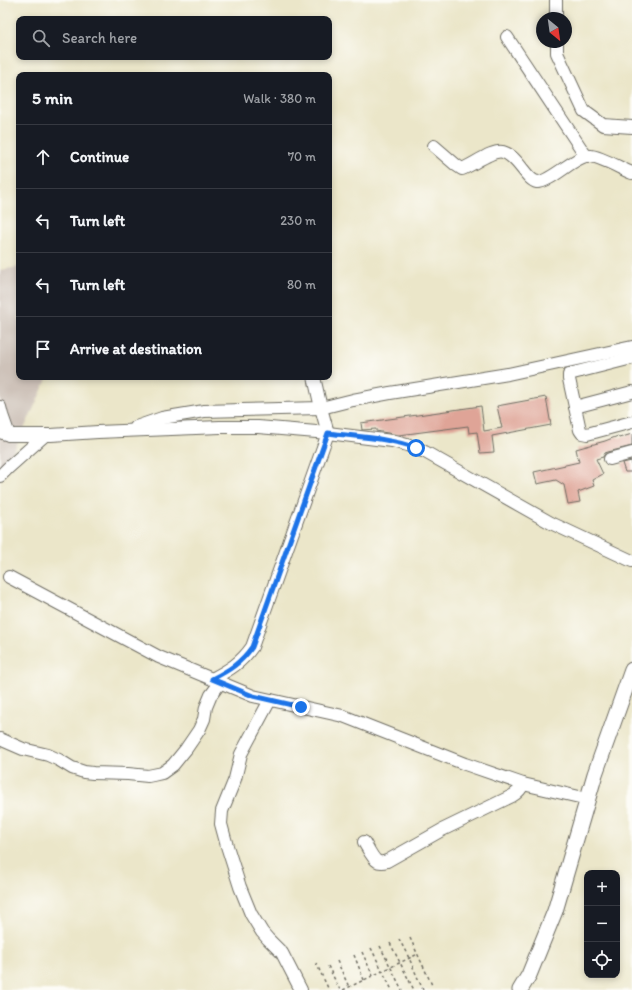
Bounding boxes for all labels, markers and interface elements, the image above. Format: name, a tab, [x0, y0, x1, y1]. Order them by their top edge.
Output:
north arrow	[536, 12, 572, 48]
search box	[16, 16, 332, 60]
icon: search	[30, 27, 52, 49]
text: Search here	[62, 29, 137, 47]
text: 5 min	[32, 88, 72, 108]
text: Walk · 380 m	[243, 91, 316, 106]
icon: ahead	[32, 146, 54, 168]
text: Continue	[70, 148, 129, 166]
text: 70 m	[288, 149, 316, 164]
icon: left	[32, 210, 54, 232]
text: Turn left	[70, 212, 125, 230]
text: 230 m	[280, 213, 316, 228]
icon: left	[32, 274, 54, 296]
text: Turn left	[70, 276, 125, 294]
text: 80 m	[287, 277, 316, 292]
icon: arrive	[32, 338, 54, 360]
text: Arrive at destination	[70, 340, 202, 358]
route start	[407, 439, 425, 457]
route end	[292, 698, 310, 716]
map controls	[584, 870, 620, 978]
button: +	[584, 870, 620, 906]
button: −	[584, 906, 620, 942]
button: locate	[584, 942, 620, 978]

